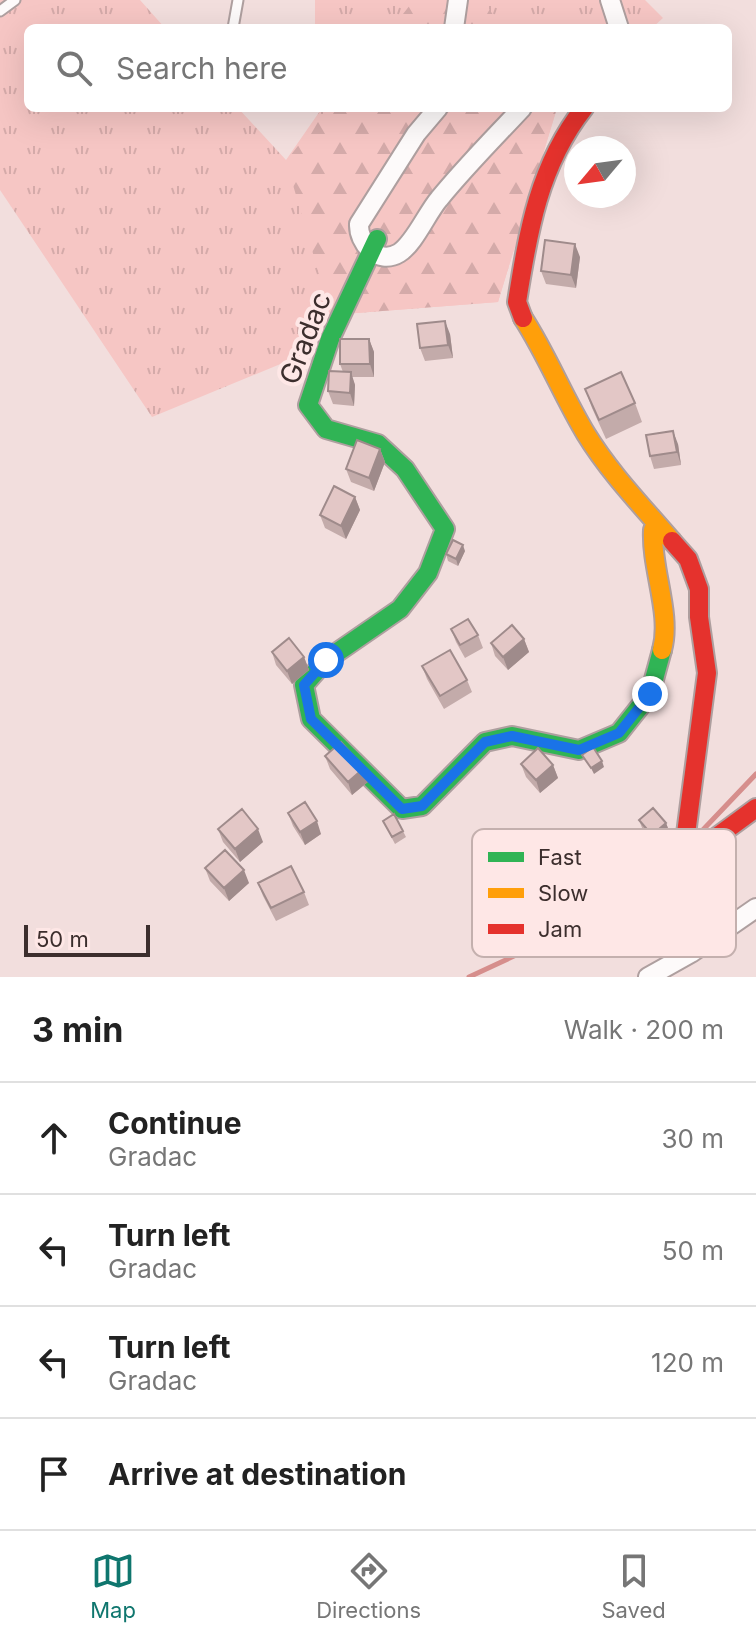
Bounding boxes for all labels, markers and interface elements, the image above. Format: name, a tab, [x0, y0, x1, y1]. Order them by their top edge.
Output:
search box	[24, 24, 732, 112]
icon: search	[52, 46, 96, 90]
text: Search here	[116, 50, 288, 86]
north arrow	[564, 136, 636, 208]
street label: Gradac	[272, 287, 338, 389]
route start	[308, 642, 344, 678]
route end	[632, 676, 668, 712]
legend	[472, 829, 736, 957]
text: Fast	[538, 844, 582, 870]
text: Slow	[538, 880, 588, 906]
text: Jam	[538, 916, 582, 942]
scale bar	[24, 921, 150, 957]
text: 50 m	[36, 926, 89, 952]
text: 3 min	[32, 1009, 123, 1050]
text: Walk · 200 m	[564, 1014, 724, 1045]
text: Continue	[108, 1105, 242, 1141]
icon: ahead	[32, 1116, 76, 1160]
text: 30 m	[661, 1123, 724, 1154]
text: Gradac	[108, 1141, 197, 1172]
text: Turn left	[108, 1217, 230, 1253]
icon: left	[32, 1228, 76, 1272]
text: 50 m	[662, 1235, 724, 1266]
text: Gradac	[108, 1253, 197, 1284]
text: Turn left	[108, 1329, 230, 1365]
icon: left	[32, 1340, 76, 1384]
text: 120 m	[651, 1347, 724, 1378]
text: Gradac	[108, 1365, 197, 1396]
icon: arrive	[32, 1452, 76, 1496]
text: Arrive at destination	[108, 1456, 406, 1492]
tab: Map	[90, 1549, 136, 1623]
tab: Directions	[316, 1549, 421, 1623]
tab: Saved	[601, 1549, 666, 1623]

